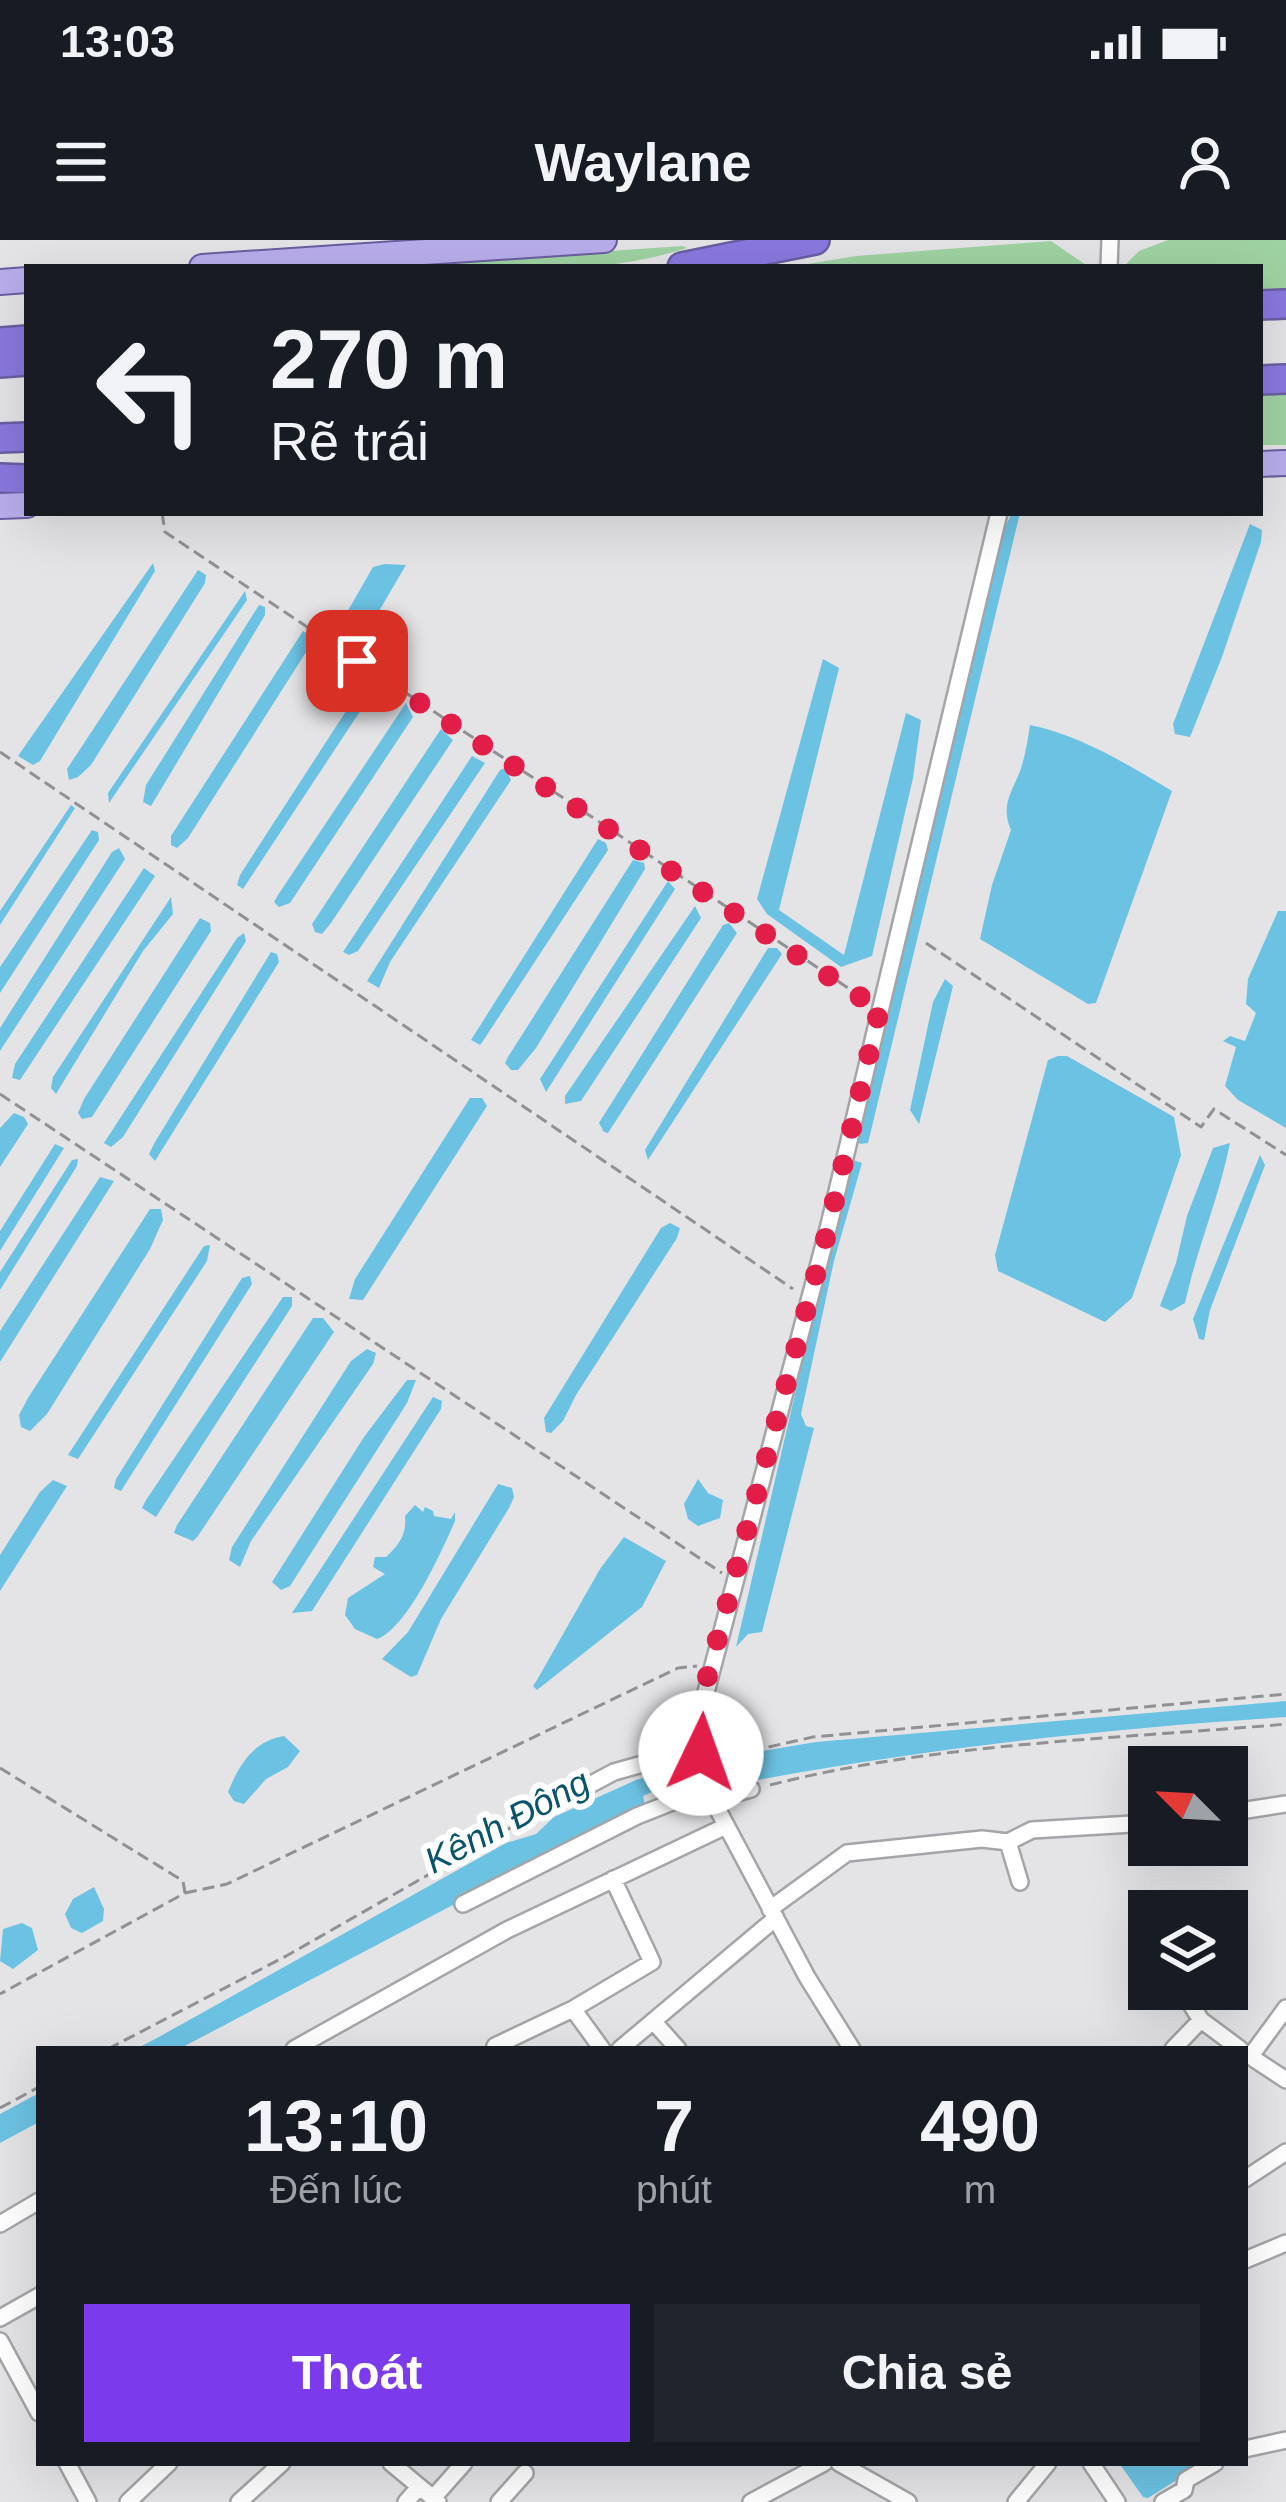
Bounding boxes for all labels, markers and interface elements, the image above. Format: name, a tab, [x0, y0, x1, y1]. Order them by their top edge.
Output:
text: 13:03	[60, 16, 175, 67]
icon: menu	[48, 129, 114, 195]
icon: person	[1172, 129, 1238, 195]
text: Waylane	[534, 132, 752, 192]
icon: left	[72, 312, 228, 468]
text: 270 m	[270, 312, 508, 406]
text: Rẽ trái	[270, 411, 429, 471]
pin	[306, 610, 408, 712]
icon: arrive	[324, 628, 390, 694]
position arrow	[638, 1690, 764, 1816]
north arrow	[1128, 1746, 1248, 1866]
map controls	[1128, 1746, 1248, 2010]
water label: Kênh Đông	[418, 1761, 596, 1881]
button: layers	[1128, 1890, 1248, 2010]
text: 13:10	[244, 2086, 428, 2166]
text: 7	[654, 2086, 694, 2166]
text: 490	[920, 2086, 1040, 2166]
text: Đến lúc	[270, 2168, 402, 2211]
text: phút	[636, 2168, 712, 2211]
text: m	[964, 2168, 996, 2211]
button: Thoát	[84, 2304, 630, 2442]
button: Chia sẻ	[654, 2304, 1200, 2442]

